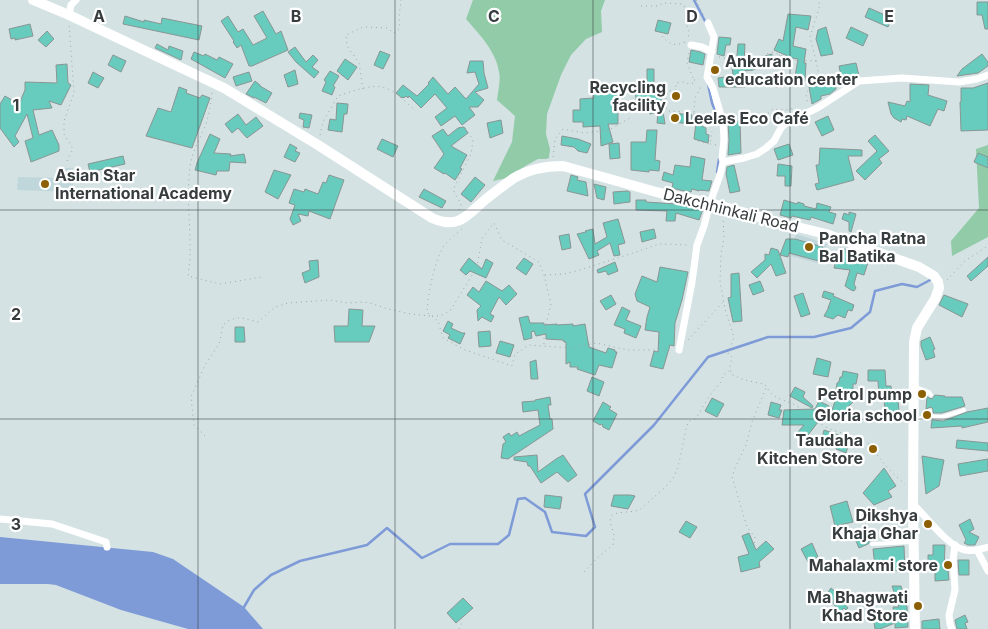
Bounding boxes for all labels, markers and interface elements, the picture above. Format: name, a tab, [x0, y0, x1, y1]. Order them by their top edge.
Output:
text: A	[93, 6, 105, 26]
text: B	[291, 6, 301, 26]
text: C	[488, 6, 500, 26]
text: D	[686, 6, 698, 26]
text: E	[884, 6, 894, 26]
place label: Ankuran education center	[725, 51, 858, 89]
marker: Ankuran education center	[709, 64, 721, 76]
place label: Recycling facility	[590, 77, 666, 115]
marker: Recycling facility	[670, 90, 682, 102]
text: 1	[13, 95, 19, 115]
place label: Leelas Eco Café	[685, 108, 809, 128]
marker: Leelas Eco Café	[669, 112, 681, 124]
place label: Asian Star International Academy	[55, 165, 232, 203]
marker: Asian Star International Academy	[39, 178, 51, 190]
street label: Dakchhinkali Road	[661, 183, 801, 237]
place label: Pancha Ratna Bal Batika	[819, 228, 926, 266]
marker: Pancha Ratna Bal Batika	[803, 241, 815, 253]
text: 2	[11, 304, 21, 324]
place label: Petrol pump	[818, 384, 912, 404]
marker: Petrol pump	[916, 388, 928, 400]
place label: Gloria school	[815, 405, 917, 425]
marker: Gloria school	[921, 409, 933, 421]
place label: Taudaha Kitchen Store	[757, 430, 863, 468]
marker: Taudaha Kitchen Store	[867, 443, 879, 455]
place label: Dikshya Khaja Ghar	[832, 505, 918, 543]
text: 3	[11, 514, 21, 534]
marker: Dikshya Khaja Ghar	[922, 518, 934, 530]
place label: Mahalaxmi store	[809, 555, 938, 575]
marker: Mahalaxmi store	[942, 559, 954, 571]
place label: Ma Bhagwati Khad Store	[807, 587, 908, 625]
marker: Ma Bhagwati Khad Store	[912, 600, 924, 612]

